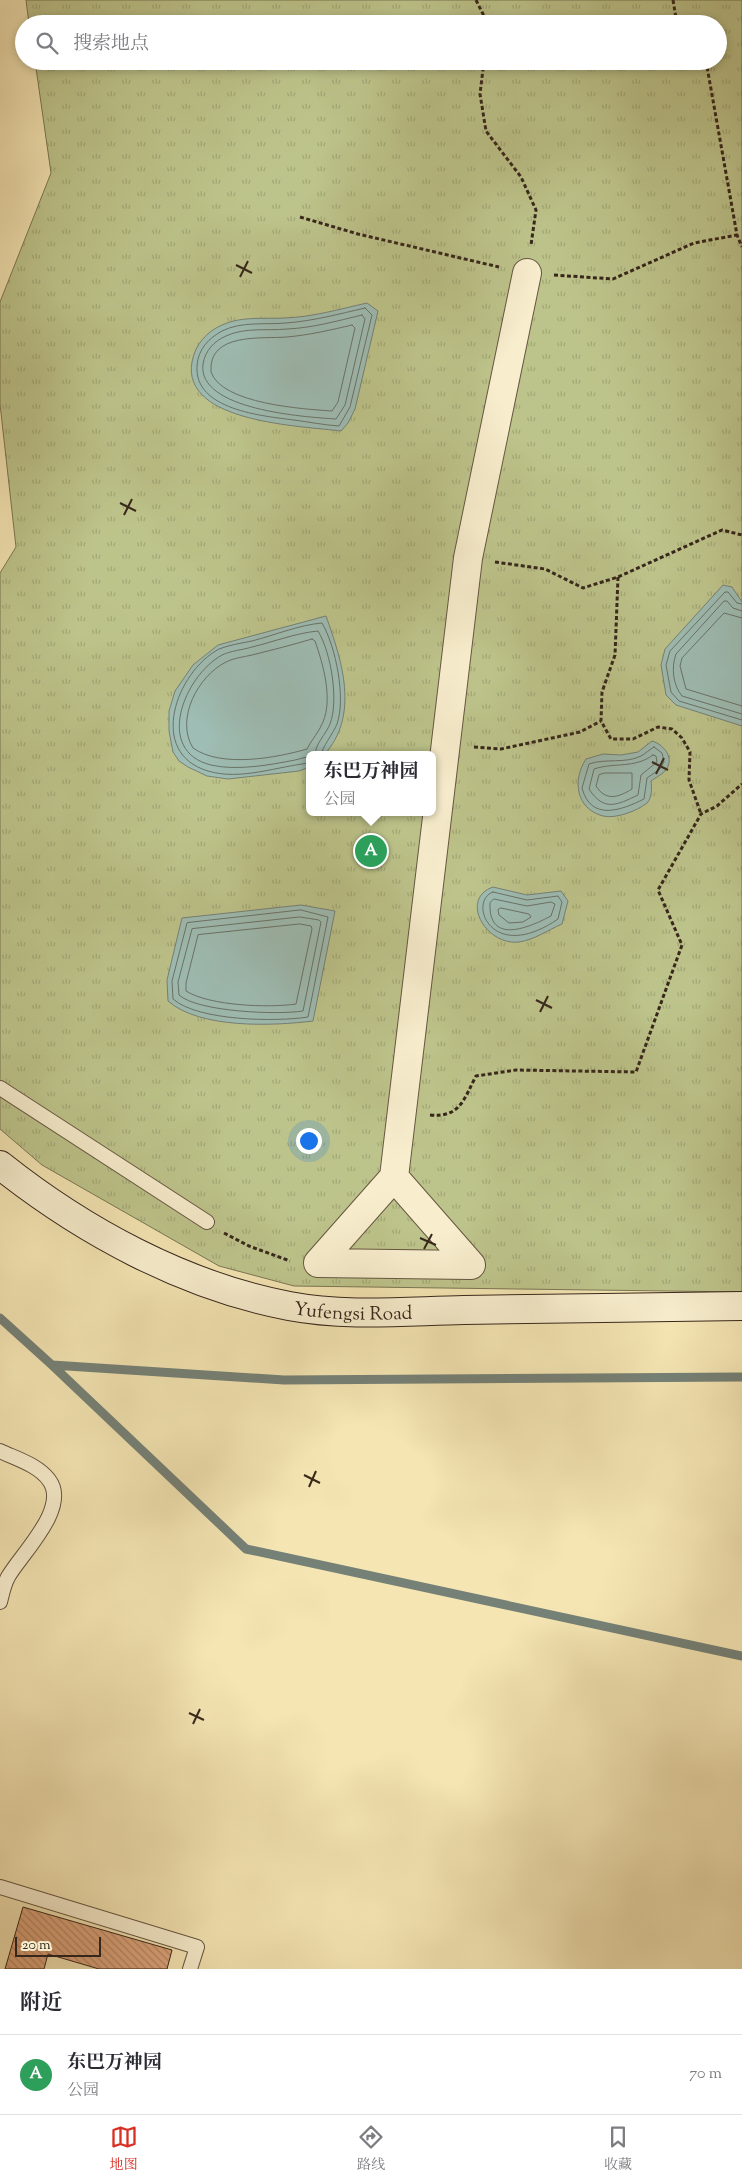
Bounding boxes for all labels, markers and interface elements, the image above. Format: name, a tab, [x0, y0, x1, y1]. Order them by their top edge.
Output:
search box	[15, 15, 727, 70]
icon: search	[33, 29, 61, 57]
text: 搜索地点	[73, 31, 149, 58]
popup	[306, 751, 436, 816]
text: 东巴万神园	[323, 759, 419, 786]
text: 公园	[323, 789, 356, 812]
pin: A	[355, 832, 387, 870]
your location	[296, 1128, 322, 1154]
street label: Yufengsi Road	[292, 1296, 413, 1329]
scale bar	[15, 1934, 101, 1957]
text: 20 m	[22, 1936, 51, 1956]
text: 附近	[20, 1989, 62, 2019]
text: 东巴万神园	[67, 2050, 162, 2077]
text: A	[30, 2063, 43, 2086]
text: 70 m	[689, 2063, 722, 2086]
text: 公园	[67, 2080, 99, 2103]
tab: 地图	[110, 2123, 138, 2176]
tab: 路线	[357, 2123, 385, 2176]
tab: 收藏	[604, 2123, 632, 2176]

